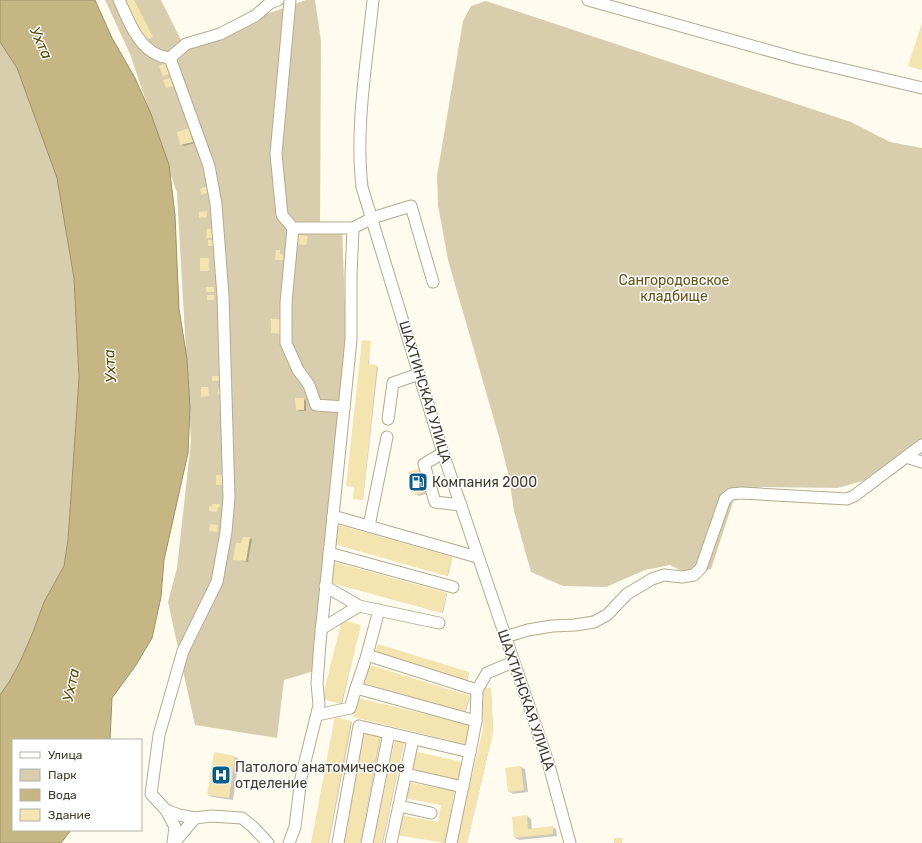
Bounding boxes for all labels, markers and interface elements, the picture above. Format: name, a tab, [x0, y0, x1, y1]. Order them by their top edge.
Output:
water label: Ухта	[26, 24, 56, 62]
park label: Сангородовское кладбище	[619, 272, 730, 305]
street label: ШАХТИНСКАЯ УЛИЦА	[395, 319, 455, 466]
water label: Ухта	[100, 349, 120, 383]
fuel station icon: Компания 2000	[407, 471, 429, 493]
place label: Компания 2000	[432, 474, 537, 491]
street label: ШАХТИНСКАЯ УЛИЦА	[494, 627, 558, 773]
water label: Ухта	[59, 667, 83, 703]
legend	[12, 739, 142, 831]
text: Улица	[48, 748, 82, 762]
place label: Патолого анатомическое отделение	[235, 759, 405, 792]
hospital icon: Патолого анатомическое отделение	[210, 764, 232, 786]
text: Парк	[48, 768, 77, 782]
text: Вода	[48, 788, 77, 802]
text: Здание	[48, 808, 91, 822]

